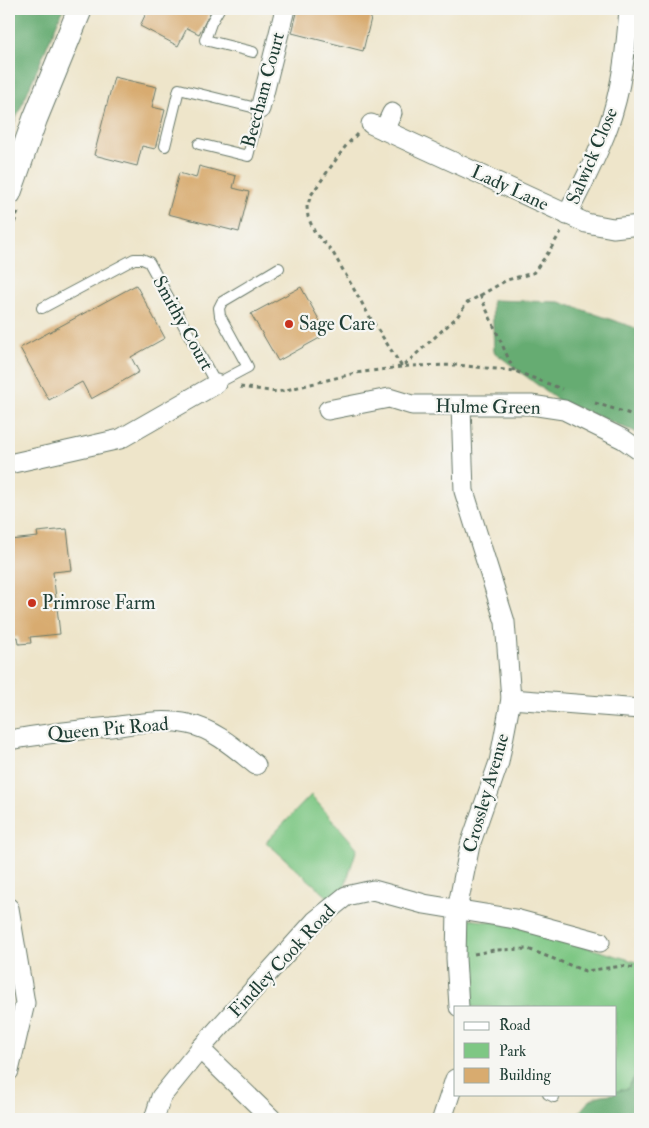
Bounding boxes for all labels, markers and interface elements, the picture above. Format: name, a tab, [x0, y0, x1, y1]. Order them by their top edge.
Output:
street label: Beecham Court	[236, 30, 290, 150]
street label: Salwick Close	[561, 104, 623, 208]
street label: Lady Lane	[467, 160, 553, 216]
street label: Smithy Court	[147, 271, 219, 375]
place label: Sage Care	[299, 312, 375, 336]
marker: Sage Care	[283, 318, 295, 330]
street label: Hulme Green	[435, 394, 541, 420]
place label: Primrose Farm	[42, 591, 156, 615]
marker: Primrose Farm	[26, 597, 38, 609]
street label: Queen Pit Road	[46, 712, 170, 746]
street label: Crossley Avenue	[458, 731, 514, 855]
street label: Findley Cook Road	[223, 899, 341, 1023]
legend	[454, 1006, 616, 1096]
text: Road	[499, 1016, 531, 1035]
text: Park	[499, 1042, 526, 1061]
text: Building	[499, 1066, 551, 1085]

